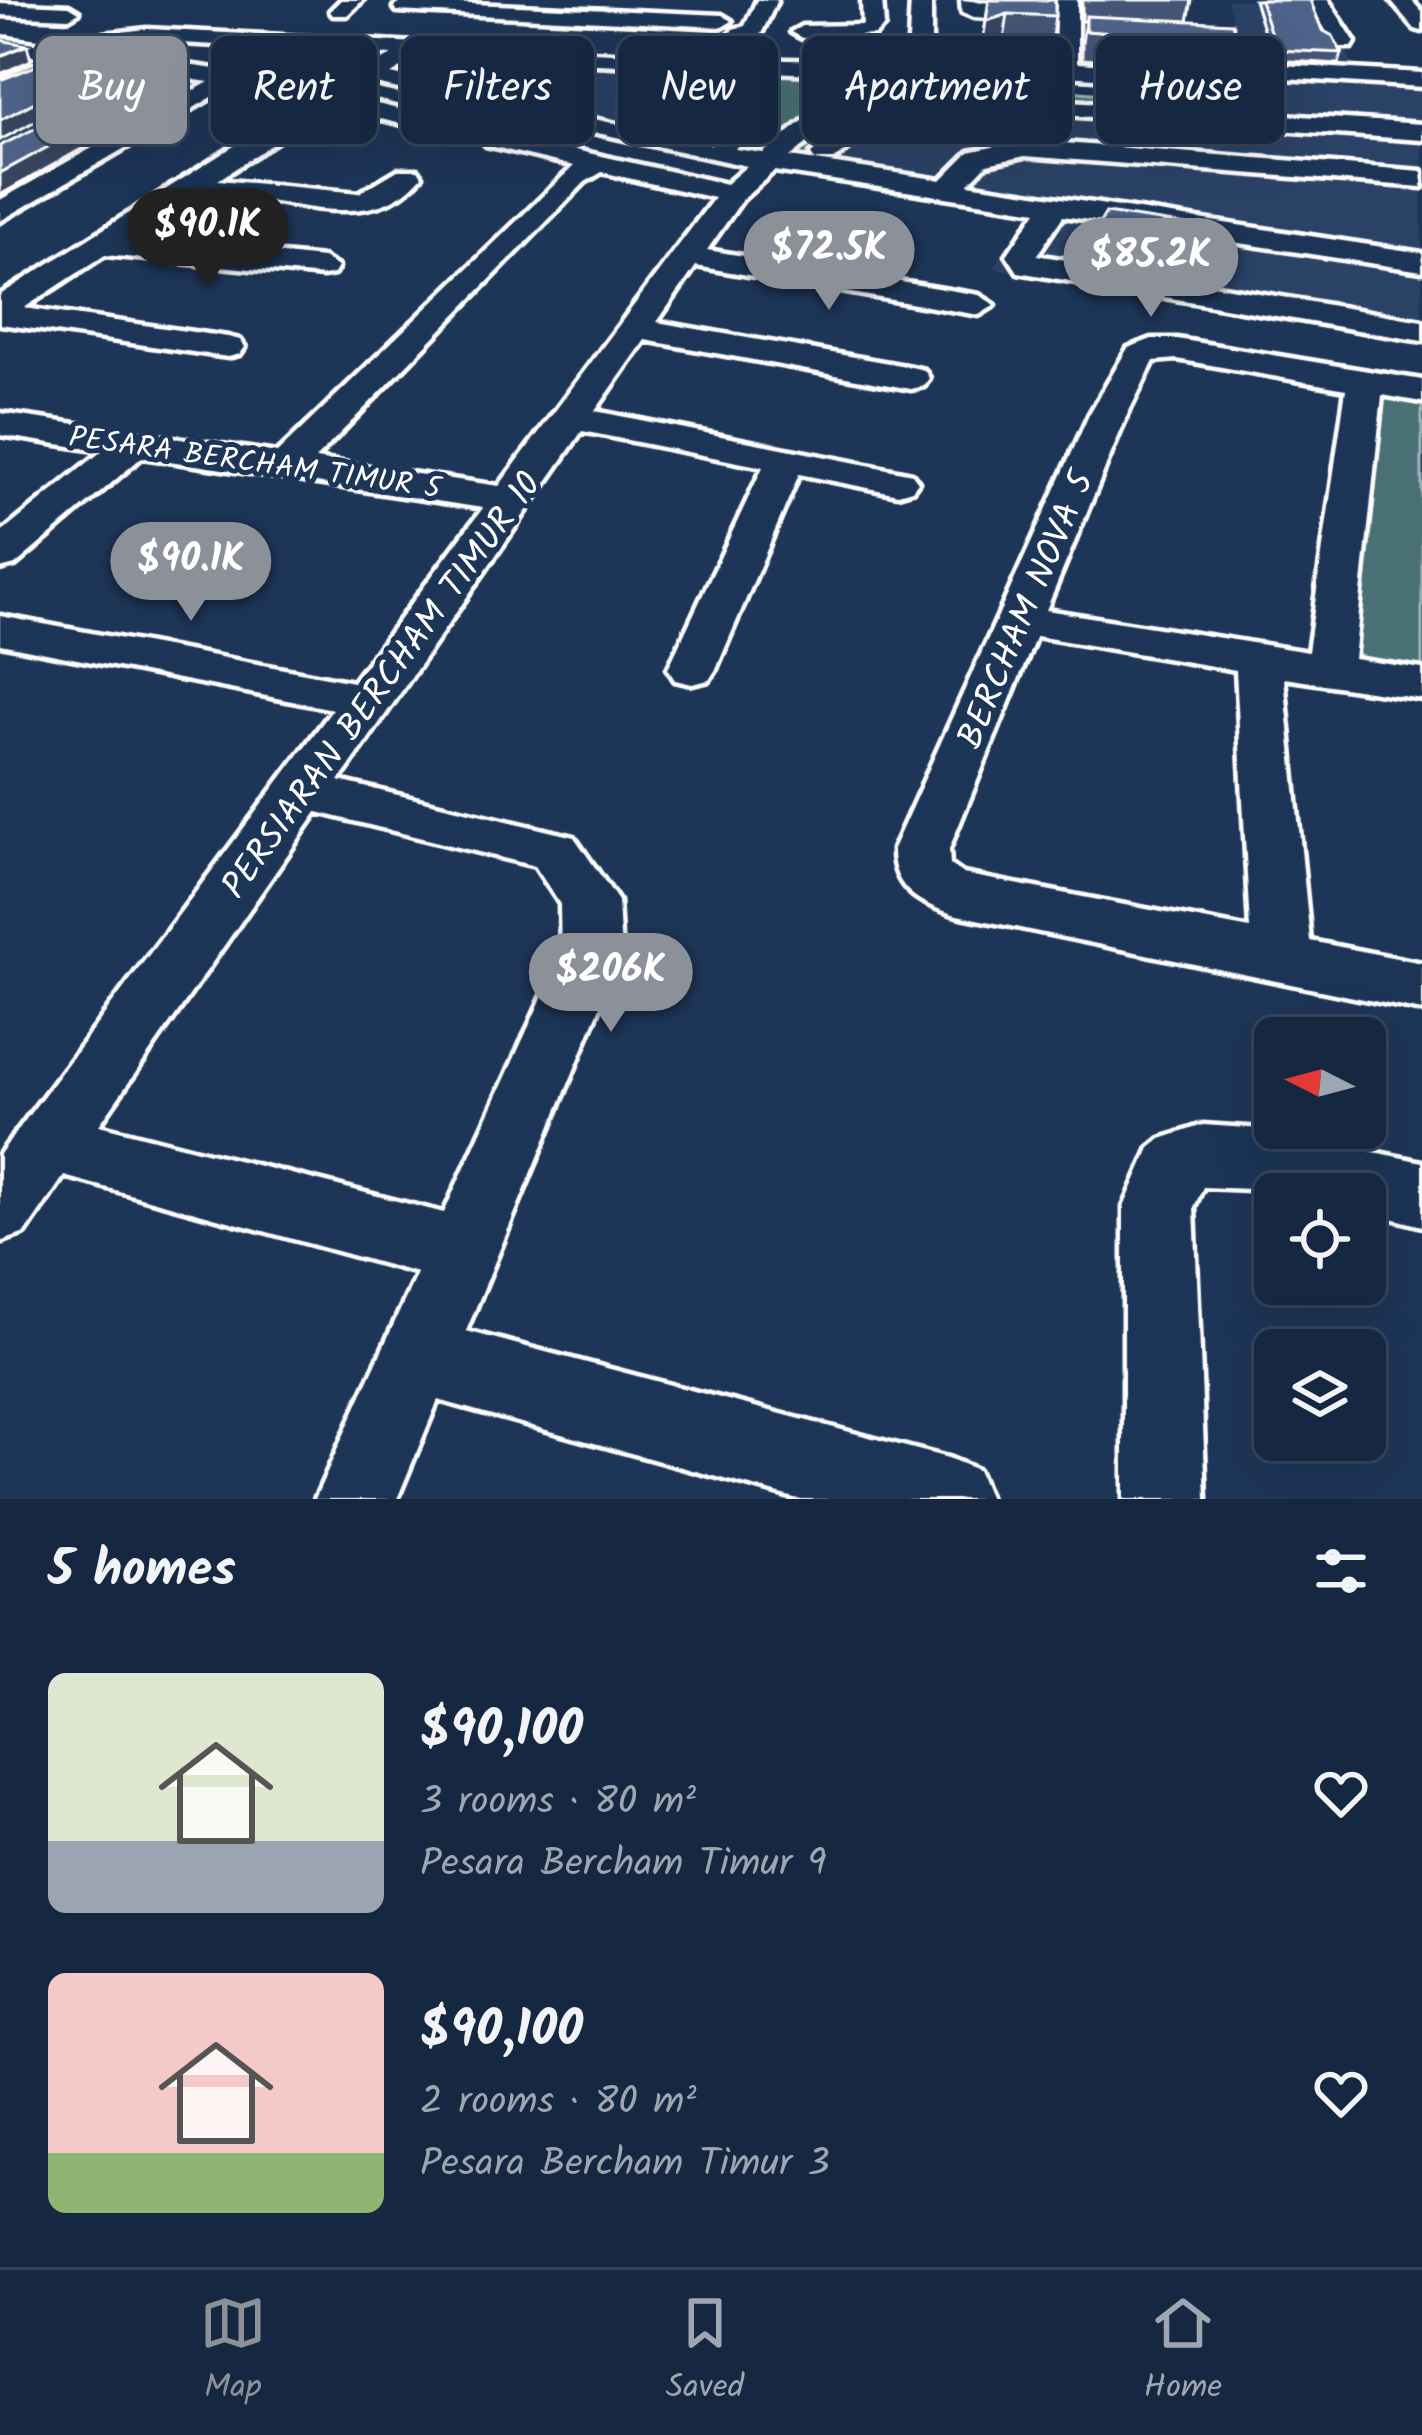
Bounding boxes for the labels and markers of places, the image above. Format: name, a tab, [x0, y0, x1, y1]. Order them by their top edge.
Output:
pin: $90.1K	[110, 188, 306, 290]
pin: $72.5K	[731, 211, 927, 313]
pin: $85.2K	[1053, 218, 1249, 320]
pin: $90.1K	[93, 522, 289, 624]
pin: $206K	[527, 933, 695, 1035]

